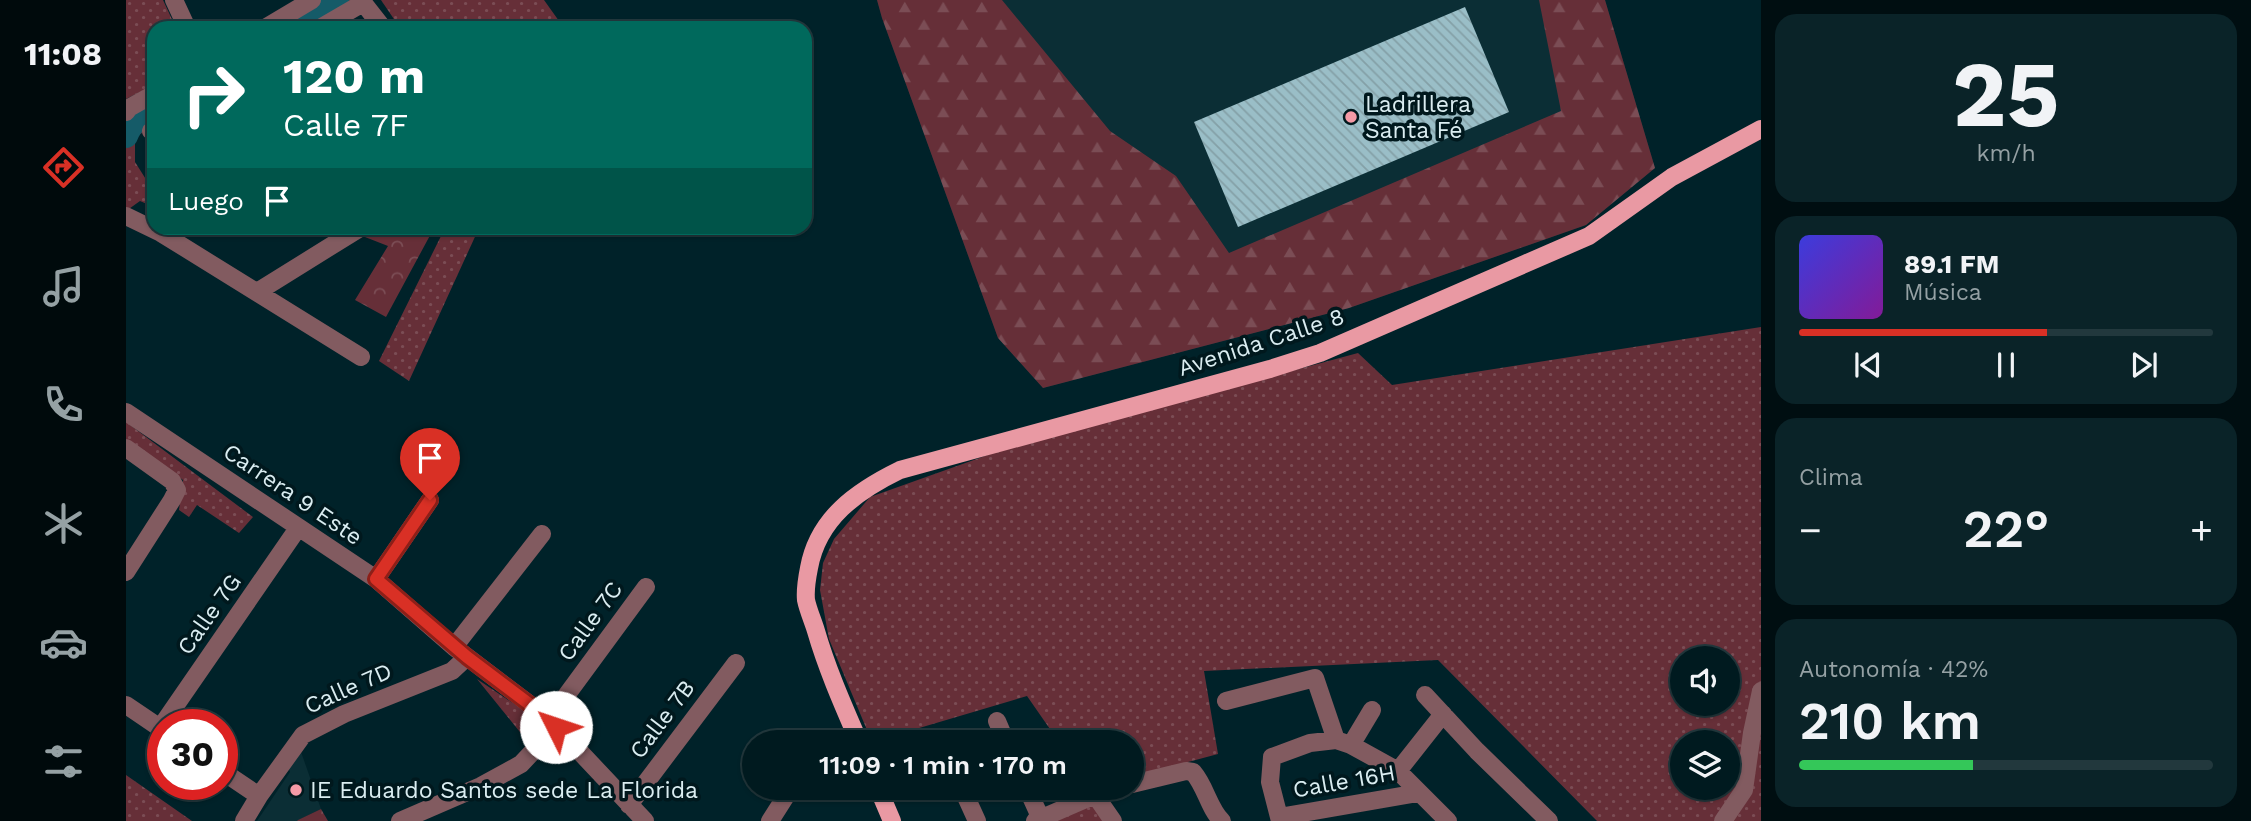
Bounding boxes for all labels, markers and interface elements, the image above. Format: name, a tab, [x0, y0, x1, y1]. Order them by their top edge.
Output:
text: 11:08	[24, 35, 102, 73]
text: 25	[1952, 41, 2060, 148]
text: 120 m	[283, 47, 425, 105]
icon: right	[168, 49, 259, 140]
place label: Ladrillera Santa Fé	[1365, 91, 1471, 144]
text: Calle 7F	[283, 106, 408, 144]
marker: Ladrillera Santa Fé	[1343, 109, 1359, 125]
text: km/h	[1976, 140, 2036, 167]
icon: directions	[39, 143, 88, 192]
icon: arrive	[258, 182, 296, 220]
text: Luego	[168, 186, 244, 216]
text: 89.1 FM	[1904, 249, 1999, 279]
icon: music	[39, 262, 88, 311]
text: Música	[1904, 279, 1982, 306]
street label: Avenida Calle 8	[1175, 303, 1348, 382]
icon: previous	[1849, 346, 1887, 384]
icon: pause	[1987, 346, 2025, 384]
icon: next	[2125, 346, 2163, 384]
icon: phone	[39, 380, 88, 429]
pin	[400, 428, 460, 500]
street label: Carrera 9 Este	[218, 438, 367, 551]
icon: arrive	[411, 439, 449, 477]
text: Clima	[1799, 464, 1863, 491]
icon: climate	[39, 499, 88, 548]
text: 22°	[1963, 499, 2049, 560]
text: −	[1799, 508, 1822, 552]
text: +	[2190, 508, 2213, 552]
street label: Calle 7G	[172, 569, 247, 660]
street label: Calle 7C	[553, 576, 628, 666]
icon: car	[39, 618, 88, 667]
map controls	[1670, 646, 1740, 800]
button: sound	[1670, 646, 1740, 716]
text: Autonomía · 42%	[1799, 656, 1988, 683]
street label: Calle 7D	[300, 657, 396, 720]
street label: Calle 7B	[624, 675, 701, 764]
position arrow	[519, 690, 593, 764]
text: 210 km	[1799, 691, 1981, 752]
speed limit sign: 30	[147, 709, 238, 800]
button: layers	[1670, 730, 1740, 800]
icon: filters	[39, 737, 88, 786]
text: 11:09 · 1 min · 170 m	[819, 750, 1067, 780]
street label: Calle 16H	[1291, 759, 1397, 804]
place label: IE Eduardo Santos sede La Florida	[310, 777, 698, 804]
marker: IE Eduardo Santos sede La Florida	[288, 782, 304, 798]

